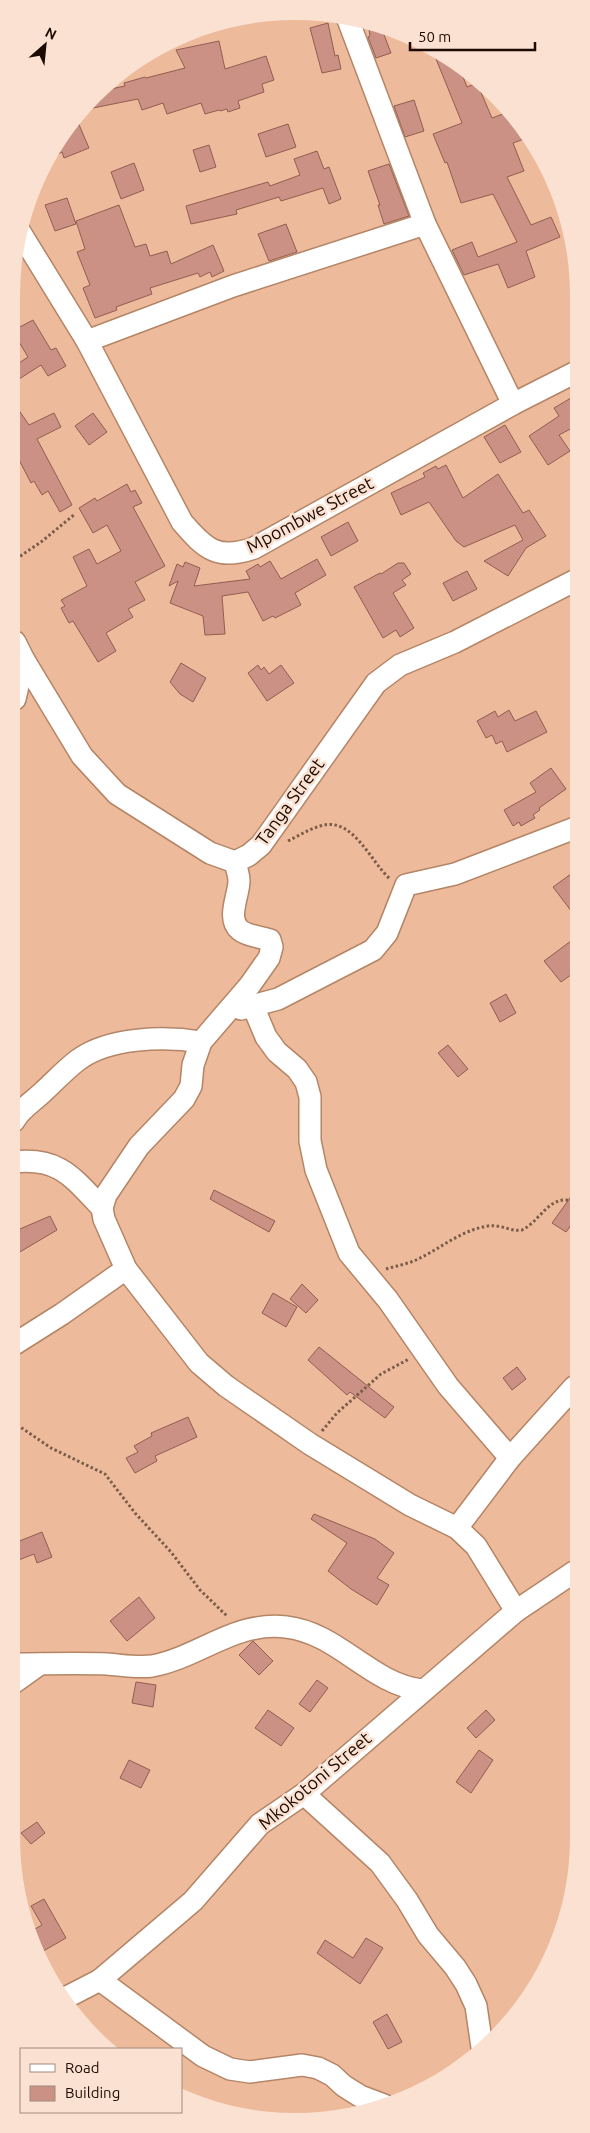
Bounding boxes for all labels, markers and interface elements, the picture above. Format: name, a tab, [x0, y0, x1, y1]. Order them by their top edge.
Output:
north arrow	[20, 20, 70, 70]
scale bar	[410, 20, 535, 52]
text: N	[43, 24, 59, 43]
text: 50 m	[418, 28, 451, 45]
street label: Mpombwe Street	[243, 472, 376, 556]
street label: Tanga Street	[251, 754, 328, 849]
street label: Mkokotoni Street	[254, 1727, 375, 1833]
legend	[20, 2048, 182, 2113]
text: Road	[65, 2059, 100, 2076]
text: Building	[65, 2084, 120, 2101]

